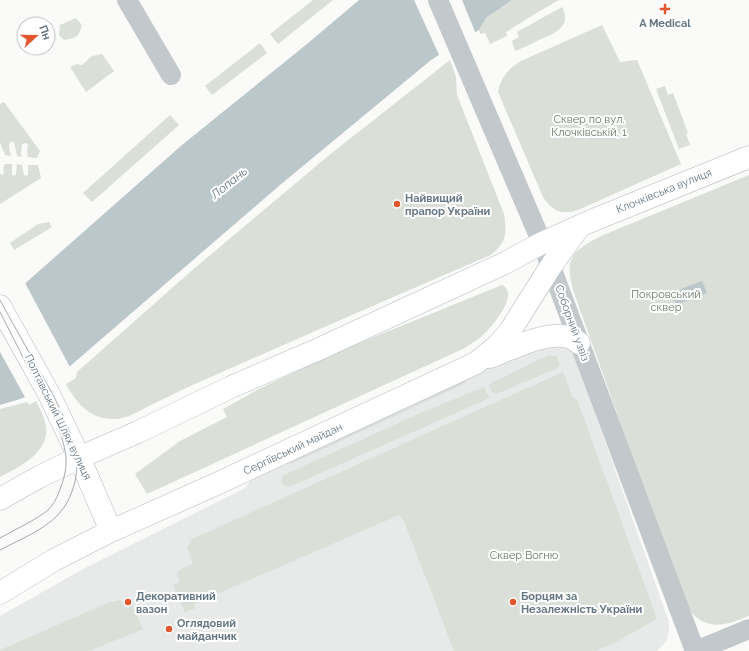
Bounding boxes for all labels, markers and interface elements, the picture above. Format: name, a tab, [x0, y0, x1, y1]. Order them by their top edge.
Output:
marker: A Medical	[659, 3, 671, 15]
north arrow	[16, 16, 56, 56]
place label: A Medical	[639, 17, 691, 30]
text: Пн	[36, 23, 54, 42]
park label: Сквер по вул. Клочківській, 1	[551, 113, 627, 139]
water label: Лопань	[207, 164, 250, 203]
street label: Клочківська вулиця	[614, 166, 714, 216]
place label: Найвищий прапор України	[405, 192, 491, 218]
marker: Найвищий прапор України	[392, 199, 402, 209]
street label: Соборний узвіз	[552, 283, 592, 363]
park label: Покровський сквер	[631, 288, 701, 314]
street label: Полтавський Шлях вулиця	[22, 352, 94, 482]
street label: Сергіївський майдан	[241, 420, 345, 478]
park label: Сквер Вогню	[490, 549, 559, 562]
place label: Декоративний вазон	[136, 590, 216, 616]
place label: Борцям за Незалежність України	[521, 590, 643, 616]
marker: Декоративний вазон	[123, 597, 133, 607]
marker: Борцям за Незалежність України	[508, 597, 518, 607]
place label: Оглядовий майданчик	[177, 617, 238, 643]
marker: Оглядовий майданчик	[164, 624, 174, 634]

